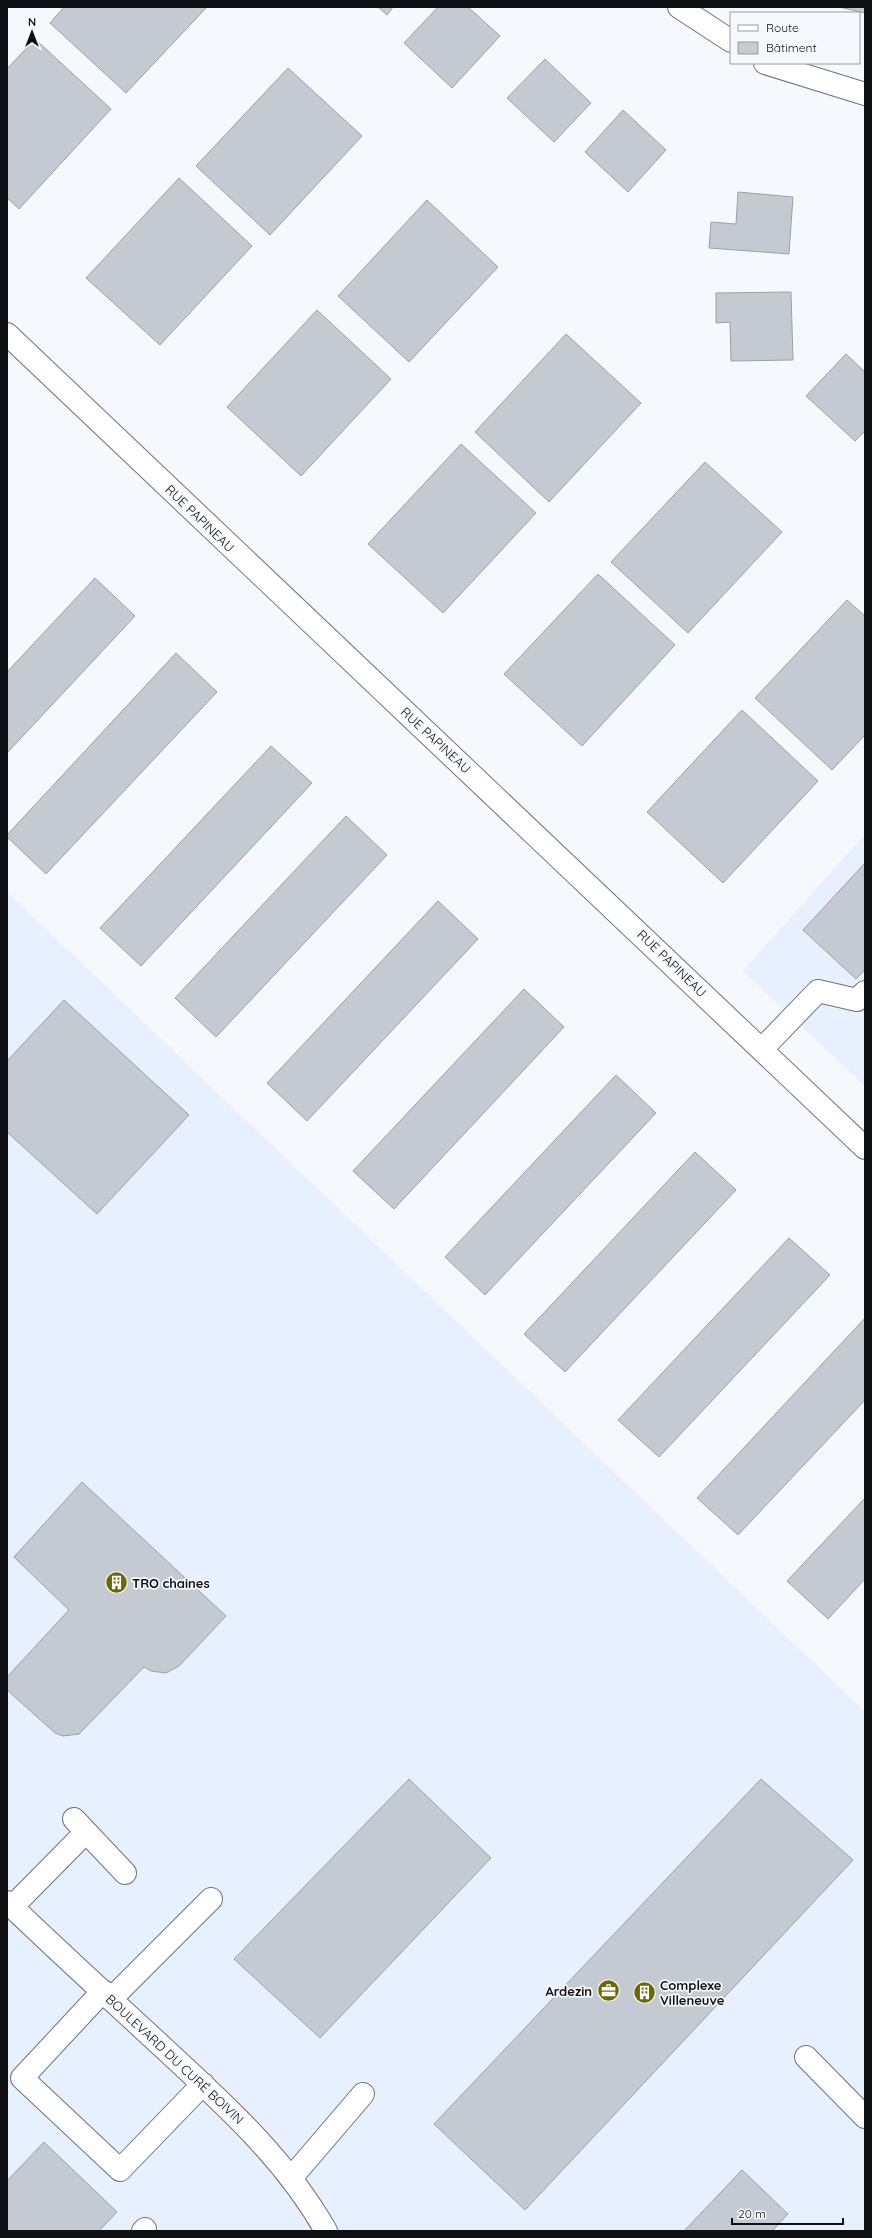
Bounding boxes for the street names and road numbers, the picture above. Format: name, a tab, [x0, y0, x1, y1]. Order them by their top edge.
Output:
street label: RUE PAPINEAU	[162, 481, 238, 555]
street label: RUE PAPINEAU	[398, 703, 474, 777]
street label: RUE PAPINEAU	[634, 926, 710, 1000]
street label: BOULEVARD DU CURÉ BOIVIN	[103, 1991, 247, 2127]

